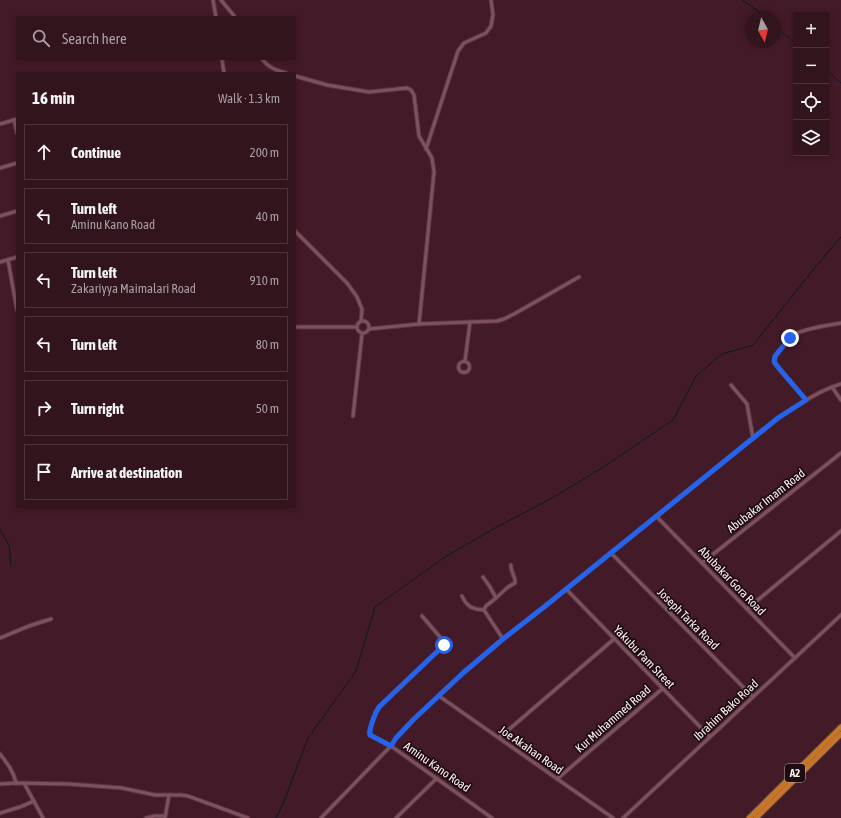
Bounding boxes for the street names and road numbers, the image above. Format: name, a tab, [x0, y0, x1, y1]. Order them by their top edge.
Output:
street label: Abubakar Imam Road	[724, 466, 808, 536]
street label: Abubakar Gora Road	[696, 544, 768, 618]
street label: Joseph Tarka Road	[654, 585, 722, 653]
street label: Yakubu Pam Street	[610, 623, 678, 692]
street label: Ibrahim Bako Road	[691, 677, 761, 743]
street label: Kur Muhammed Road	[573, 683, 653, 755]
street label: Joe Akahan Road	[496, 723, 566, 777]
street label: Aminu Kano Road	[401, 739, 473, 795]
road number: A2	[785, 764, 805, 782]

